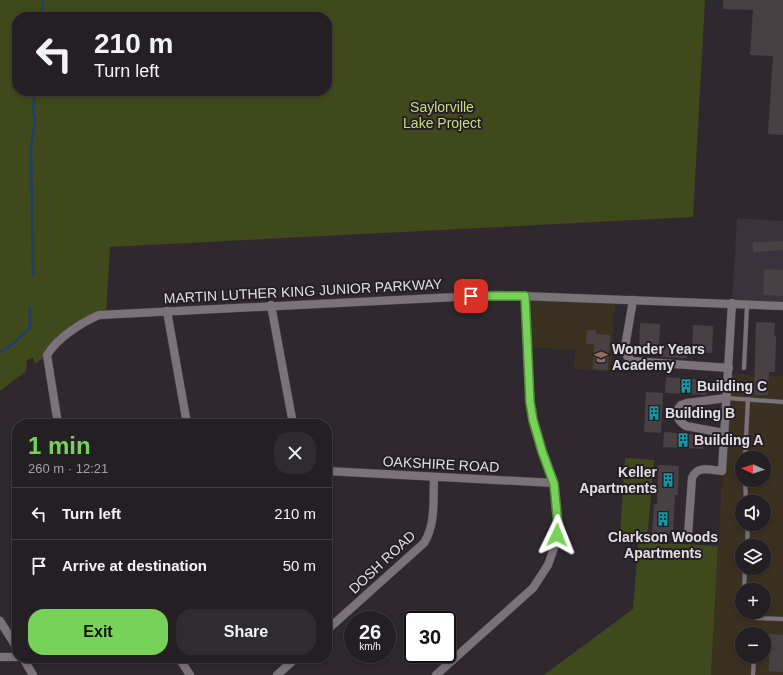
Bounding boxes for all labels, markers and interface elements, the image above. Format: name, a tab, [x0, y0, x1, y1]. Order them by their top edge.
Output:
icon: left	[28, 28, 80, 80]
text: 210 m	[94, 28, 173, 59]
text: Turn left	[94, 61, 159, 81]
park label: Saylorville Lake Project	[403, 99, 481, 131]
street label: MARTIN LUTHER KING JUNIOR PARKWAY	[163, 276, 443, 306]
pin	[454, 279, 488, 313]
icon: arrive	[460, 285, 482, 307]
place label: Wonder Years Academy	[612, 341, 705, 373]
school or university icon: Wonder Years Academy	[593, 349, 609, 365]
building icon: Building C	[678, 378, 694, 394]
place label: Building C	[697, 378, 767, 394]
building icon: Building B	[646, 405, 662, 421]
place label: Building B	[665, 405, 735, 421]
text: 1 min	[28, 432, 91, 459]
button: close	[274, 432, 316, 474]
building icon: Building A	[675, 432, 691, 448]
place label: Building A	[694, 432, 763, 448]
north arrow	[735, 451, 771, 487]
map controls	[735, 451, 771, 663]
street label: OAKSHIRE ROAD	[382, 453, 500, 475]
text: 260 m · 12:21	[28, 461, 108, 476]
place label: Keller Apartments	[579, 464, 658, 496]
building icon: Keller Apartments	[660, 472, 676, 488]
button: sound	[735, 495, 771, 531]
icon: left	[28, 503, 50, 525]
text: Turn left	[62, 505, 121, 522]
text: 210 m	[274, 505, 316, 522]
building icon: Clarkson Woods Apartments	[655, 511, 671, 527]
position arrow	[536, 514, 578, 556]
street label: DOSH ROAD	[346, 527, 418, 597]
place label: Clarkson Woods Apartments	[608, 529, 718, 561]
button: layers	[735, 539, 771, 575]
icon: arrive	[28, 555, 50, 577]
text: Arrive at destination	[62, 557, 207, 574]
text: 50 m	[283, 557, 316, 574]
button: +	[735, 583, 771, 619]
button: Exit	[28, 609, 168, 655]
button: Share	[176, 609, 316, 655]
speed limit sign: 30	[404, 611, 456, 663]
text: 26	[359, 621, 381, 643]
button: −	[735, 627, 771, 663]
text: km/h	[359, 641, 381, 652]

